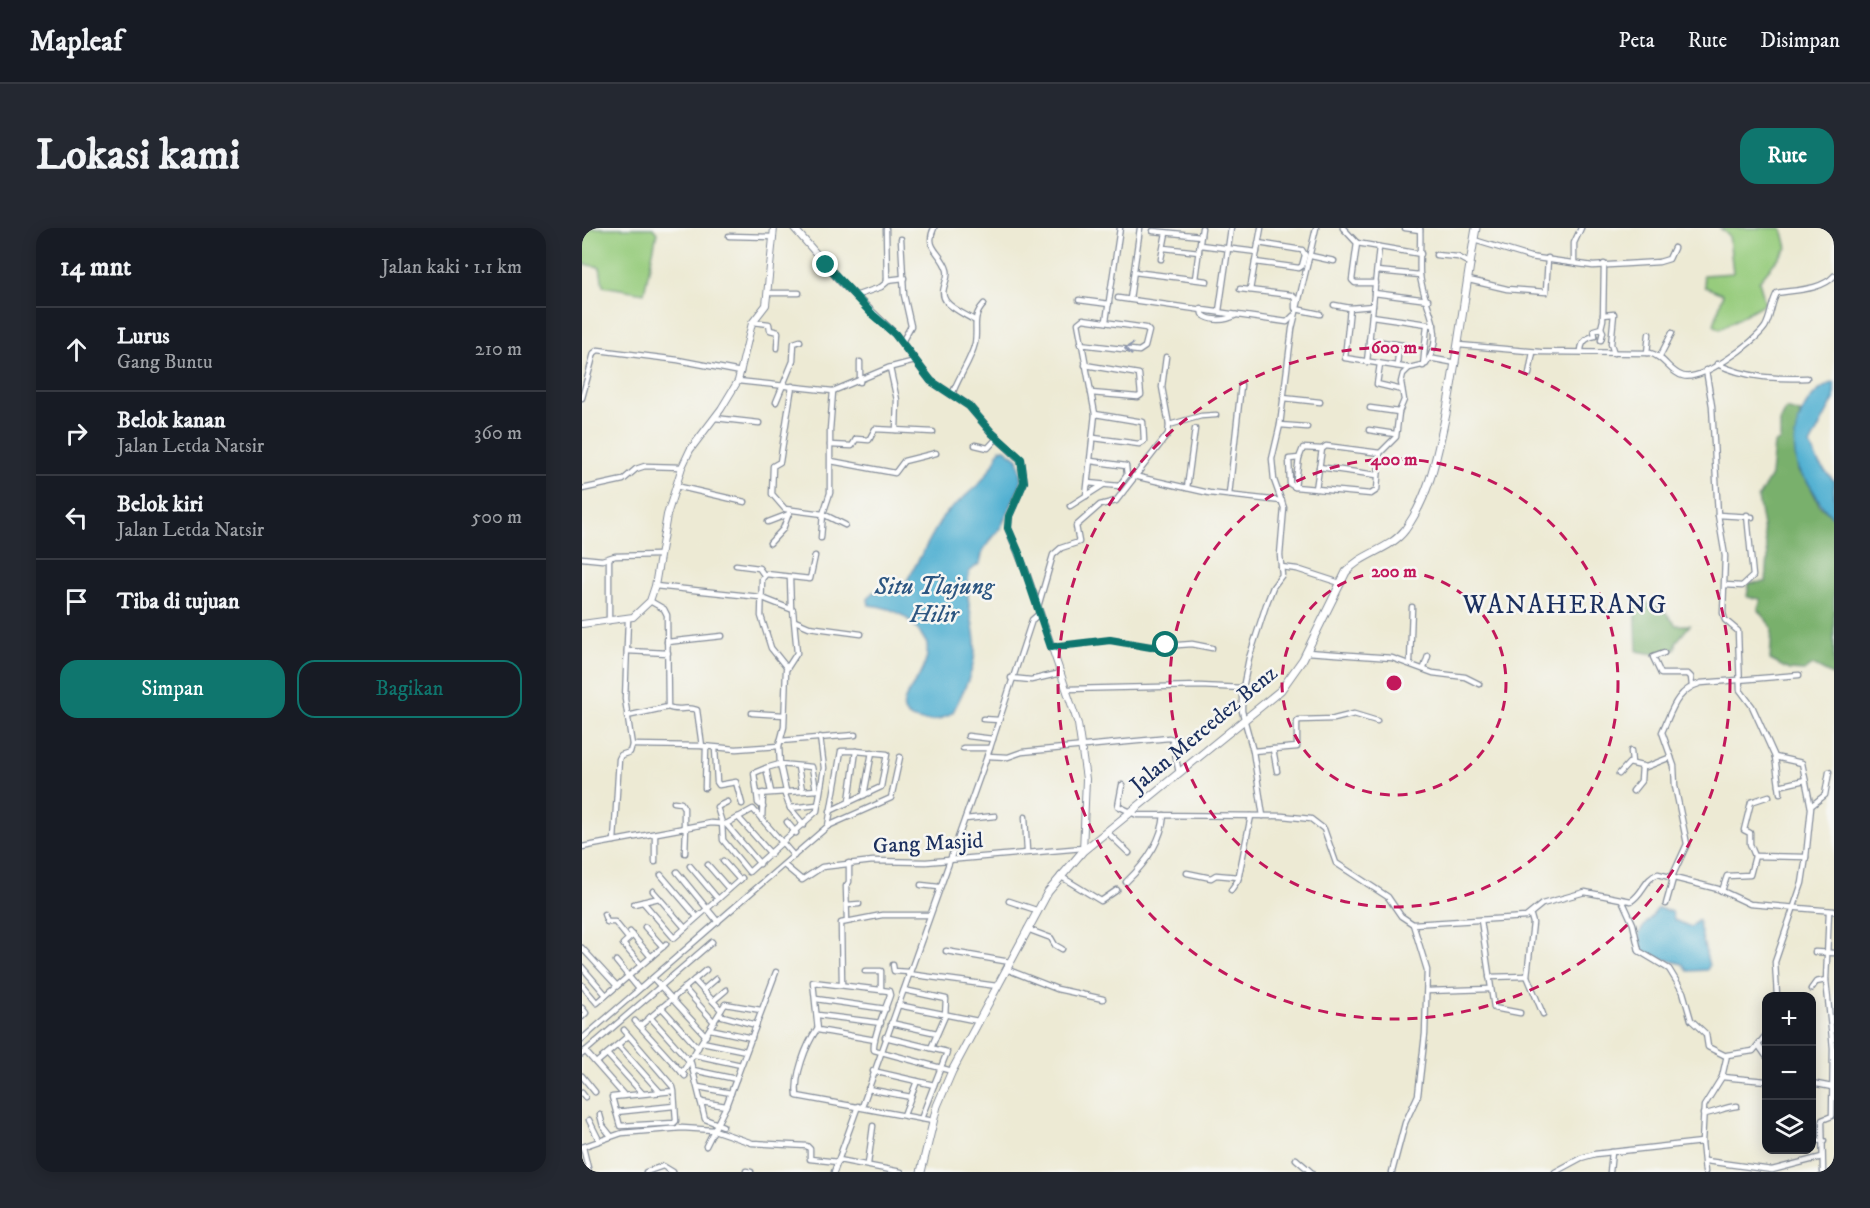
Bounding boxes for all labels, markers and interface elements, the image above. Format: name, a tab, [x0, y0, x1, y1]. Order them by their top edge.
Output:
text: Mapleaf	[30, 24, 122, 59]
text: Peta	[1619, 28, 1655, 54]
text: Rute	[1688, 28, 1727, 54]
text: Disimpan	[1760, 28, 1840, 54]
button: Rute	[1740, 128, 1834, 184]
text: Lokasi kami	[36, 130, 240, 182]
text: 14 mnt	[60, 251, 131, 284]
route end	[812, 251, 838, 277]
text: Jalan kaki · 1.1 km	[381, 255, 522, 280]
text: Lurus	[117, 323, 170, 350]
icon: ahead	[60, 333, 93, 366]
text: 210 m	[475, 337, 522, 362]
text: 600 m	[1371, 337, 1418, 359]
one-way arrow	[1124, 343, 1134, 356]
text: Gang Buntu	[117, 350, 213, 375]
text: Belok kanan	[117, 407, 225, 434]
icon: right	[60, 417, 93, 450]
text: 360 m	[474, 421, 522, 446]
text: Jalan Letda Natsir	[117, 434, 264, 459]
text: 400 m	[1369, 449, 1418, 471]
text: Belok kiri	[117, 491, 203, 518]
icon: left	[60, 501, 93, 534]
text: 500 m	[471, 505, 522, 530]
text: Jalan Letda Natsir	[117, 518, 264, 543]
text: 200 m	[1371, 561, 1417, 583]
water label: Situ Tlajung Hilir	[874, 572, 996, 630]
icon: arrive	[60, 585, 93, 618]
text: Tiba di tujuan	[117, 588, 239, 615]
district label: WANAHERANG	[1461, 589, 1668, 622]
route start	[1152, 631, 1178, 657]
street label: Jalan Mercedez Benz	[1123, 659, 1283, 800]
button: Simpan	[60, 660, 285, 718]
button: Bagikan	[297, 660, 522, 718]
centre of rings	[1384, 673, 1404, 693]
street label: Gang Masjid	[872, 827, 984, 860]
map controls	[1762, 992, 1816, 1154]
button: +	[1762, 992, 1816, 1046]
button: −	[1762, 1046, 1816, 1100]
button: layers	[1762, 1100, 1816, 1154]

